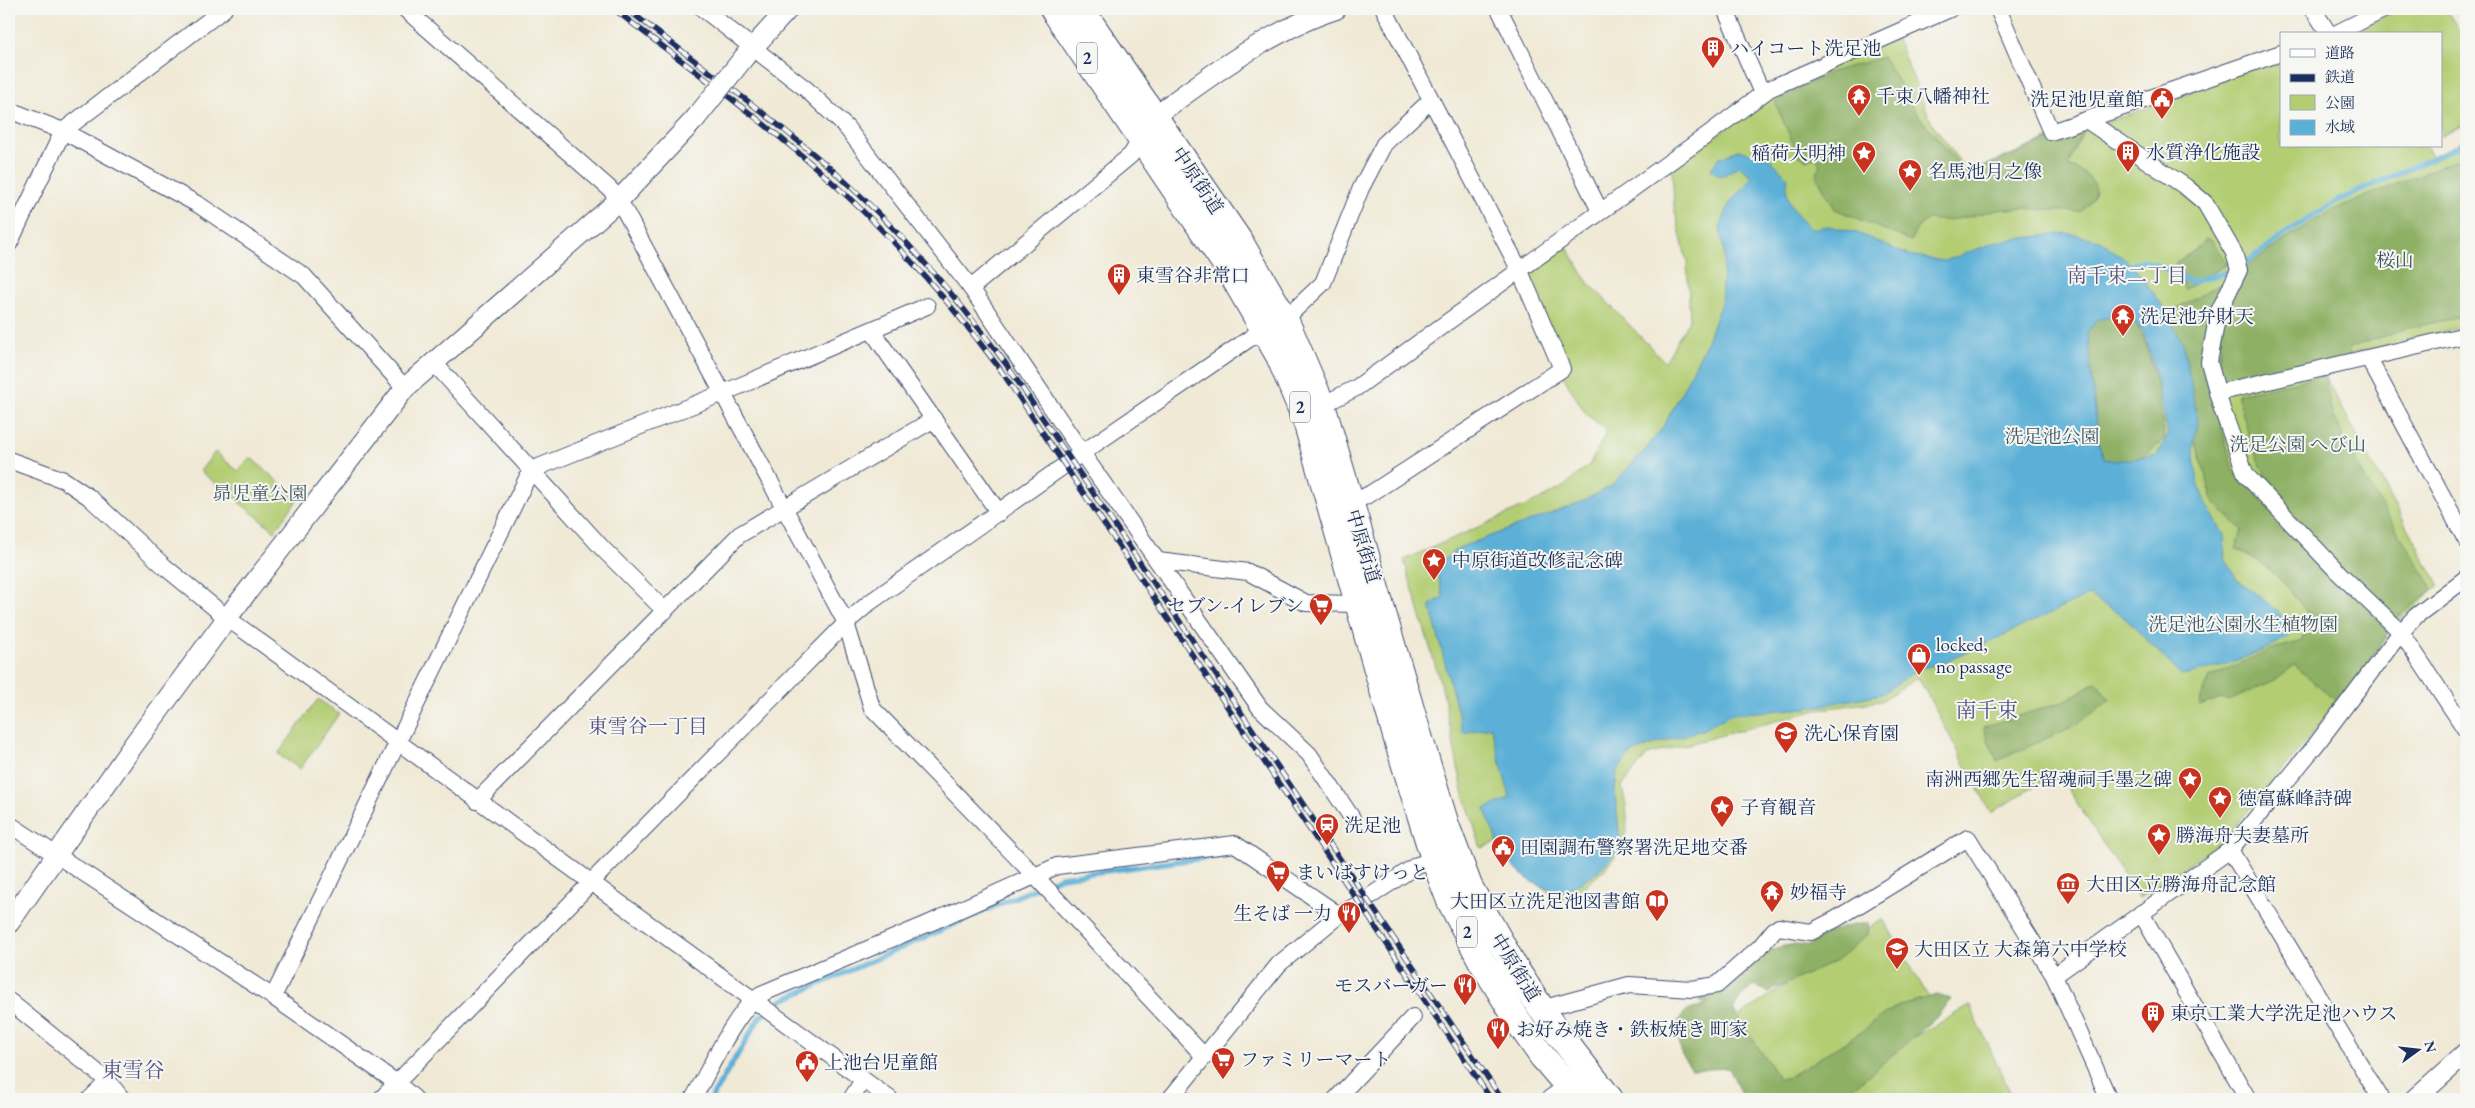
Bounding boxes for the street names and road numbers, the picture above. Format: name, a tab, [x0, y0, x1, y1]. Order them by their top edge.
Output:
road number: 2	[1077, 42, 1097, 74]
street label: 中原街道	[1166, 142, 1229, 219]
road number: 2	[1290, 392, 1310, 422]
street label: 中原街道	[1340, 506, 1387, 586]
road number: 2	[1457, 916, 1477, 948]
street label: 中原街道	[1485, 928, 1546, 1006]

